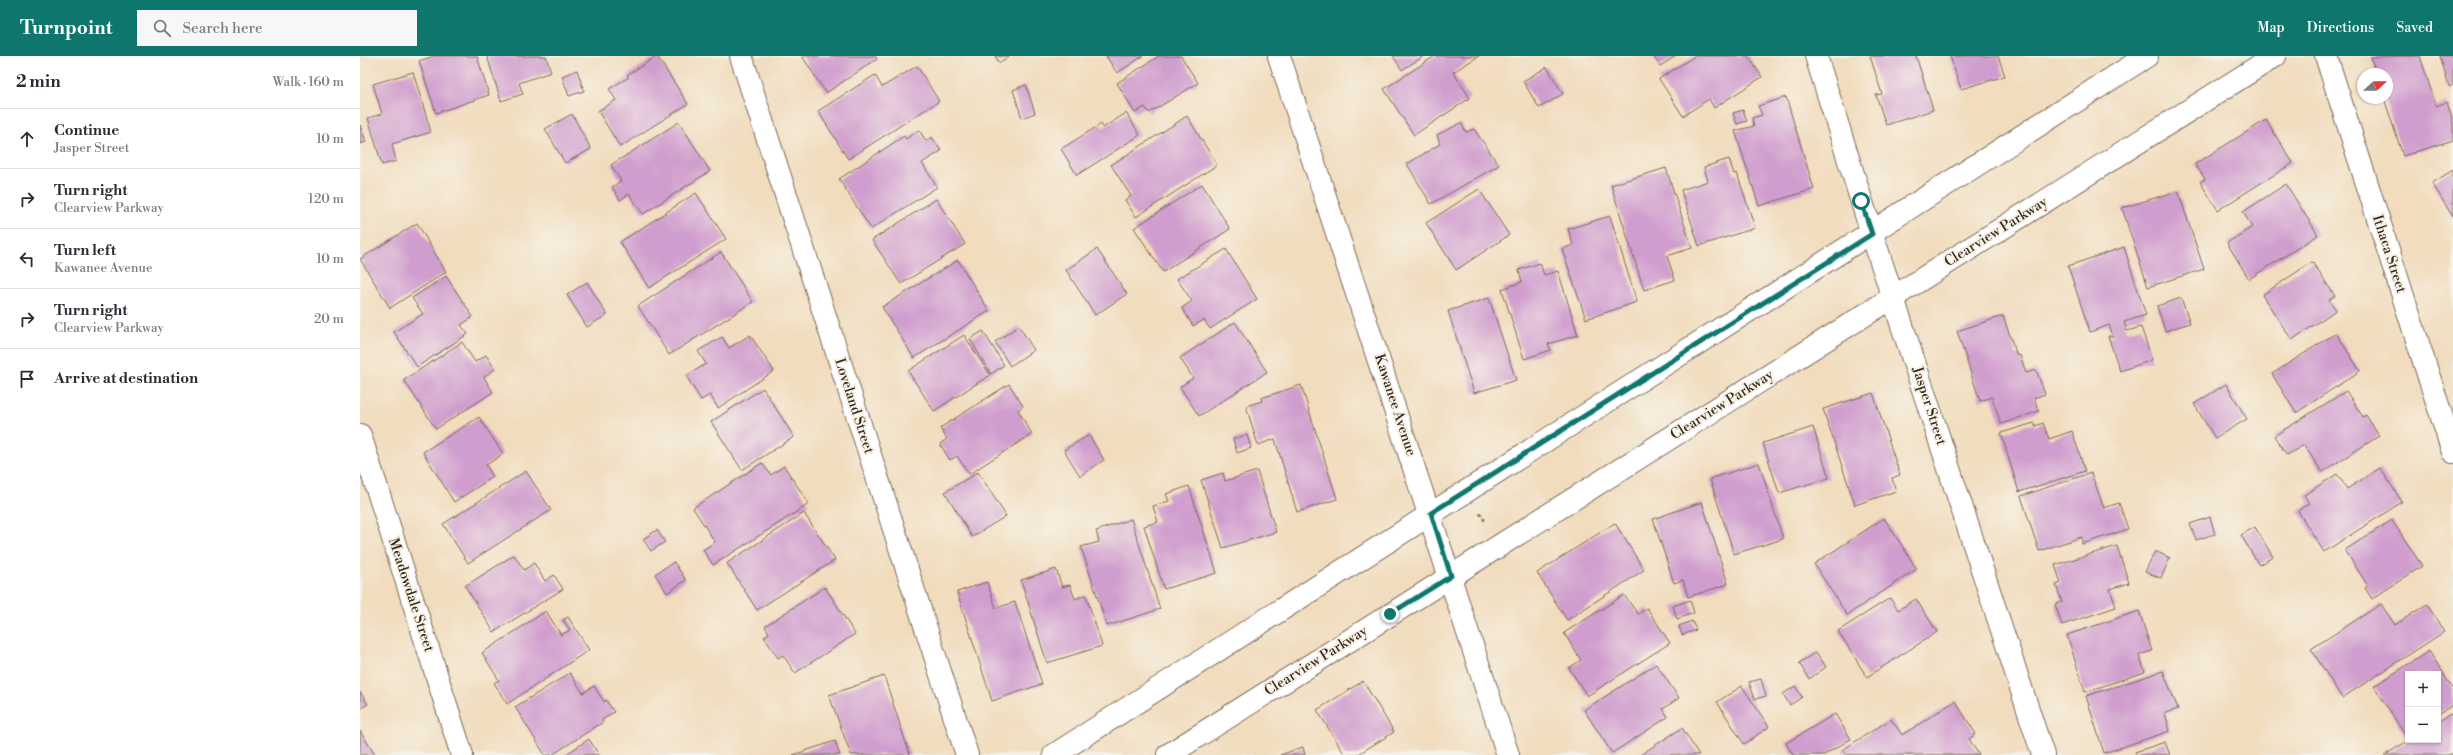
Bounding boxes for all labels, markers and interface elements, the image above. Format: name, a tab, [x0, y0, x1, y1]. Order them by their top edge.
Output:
search box	[137, 10, 417, 46]
text: Turnpoint	[20, 16, 113, 40]
icon: search	[151, 17, 173, 39]
text: Search here	[183, 19, 263, 38]
text: Map	[2257, 19, 2285, 37]
text: Directions	[2307, 19, 2374, 37]
text: Saved	[2396, 19, 2433, 37]
north arrow	[2357, 68, 2393, 104]
text: 2 min	[16, 71, 61, 93]
text: Walk · 160 m	[273, 74, 344, 90]
text: Continue	[54, 121, 119, 140]
icon: ahead	[16, 128, 38, 150]
text: 10 m	[316, 131, 344, 147]
text: Jasper Street	[54, 140, 129, 156]
text: Turn right	[54, 181, 128, 200]
icon: right	[16, 188, 38, 210]
text: 120 m	[308, 191, 344, 207]
route start	[1852, 192, 1870, 210]
street label: Clearview Parkway	[1941, 193, 2051, 271]
text: Clearview Parkway	[54, 200, 164, 216]
street label: Ithaca Street	[2368, 213, 2410, 295]
text: Turn left	[54, 241, 116, 260]
icon: left	[16, 248, 38, 270]
text: 10 m	[316, 251, 344, 267]
text: Kawanee Avenue	[54, 260, 153, 276]
text: Turn right	[54, 301, 128, 320]
icon: right	[16, 308, 38, 330]
text: 20 m	[314, 311, 344, 327]
text: Clearview Parkway	[54, 320, 164, 336]
street label: Kawanee Avenue	[1370, 352, 1420, 458]
street label: Loveland Street	[830, 356, 878, 456]
street label: Jasper Street	[1908, 364, 1950, 447]
street label: Clearview Parkway	[1667, 366, 1777, 444]
icon: arrive	[16, 368, 38, 390]
text: Arrive at destination	[54, 369, 198, 388]
street label: Meadowdale Street	[384, 536, 438, 654]
route end	[1381, 605, 1399, 623]
street label: Clearview Parkway	[1261, 622, 1371, 700]
map controls	[2405, 671, 2441, 743]
button: +	[2405, 671, 2441, 707]
button: −	[2405, 707, 2441, 743]

